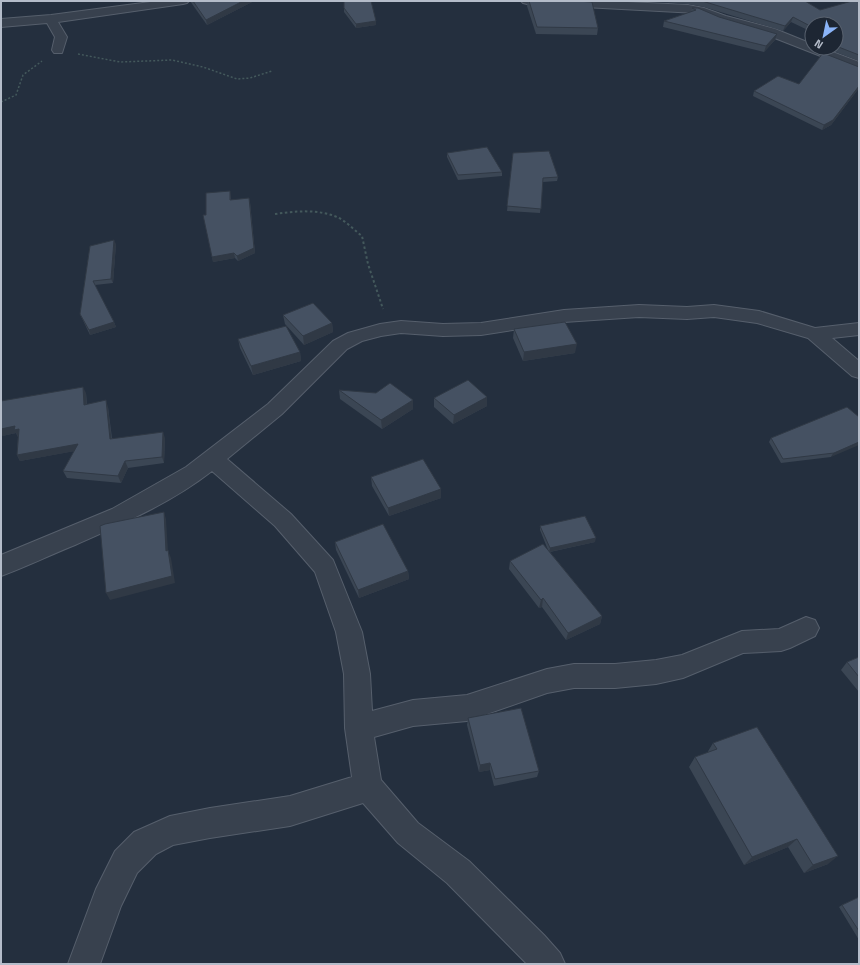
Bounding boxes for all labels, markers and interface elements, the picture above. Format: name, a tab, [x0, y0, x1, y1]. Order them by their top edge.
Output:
north arrow	[804, 16, 844, 56]
text: N	[811, 36, 826, 53]

